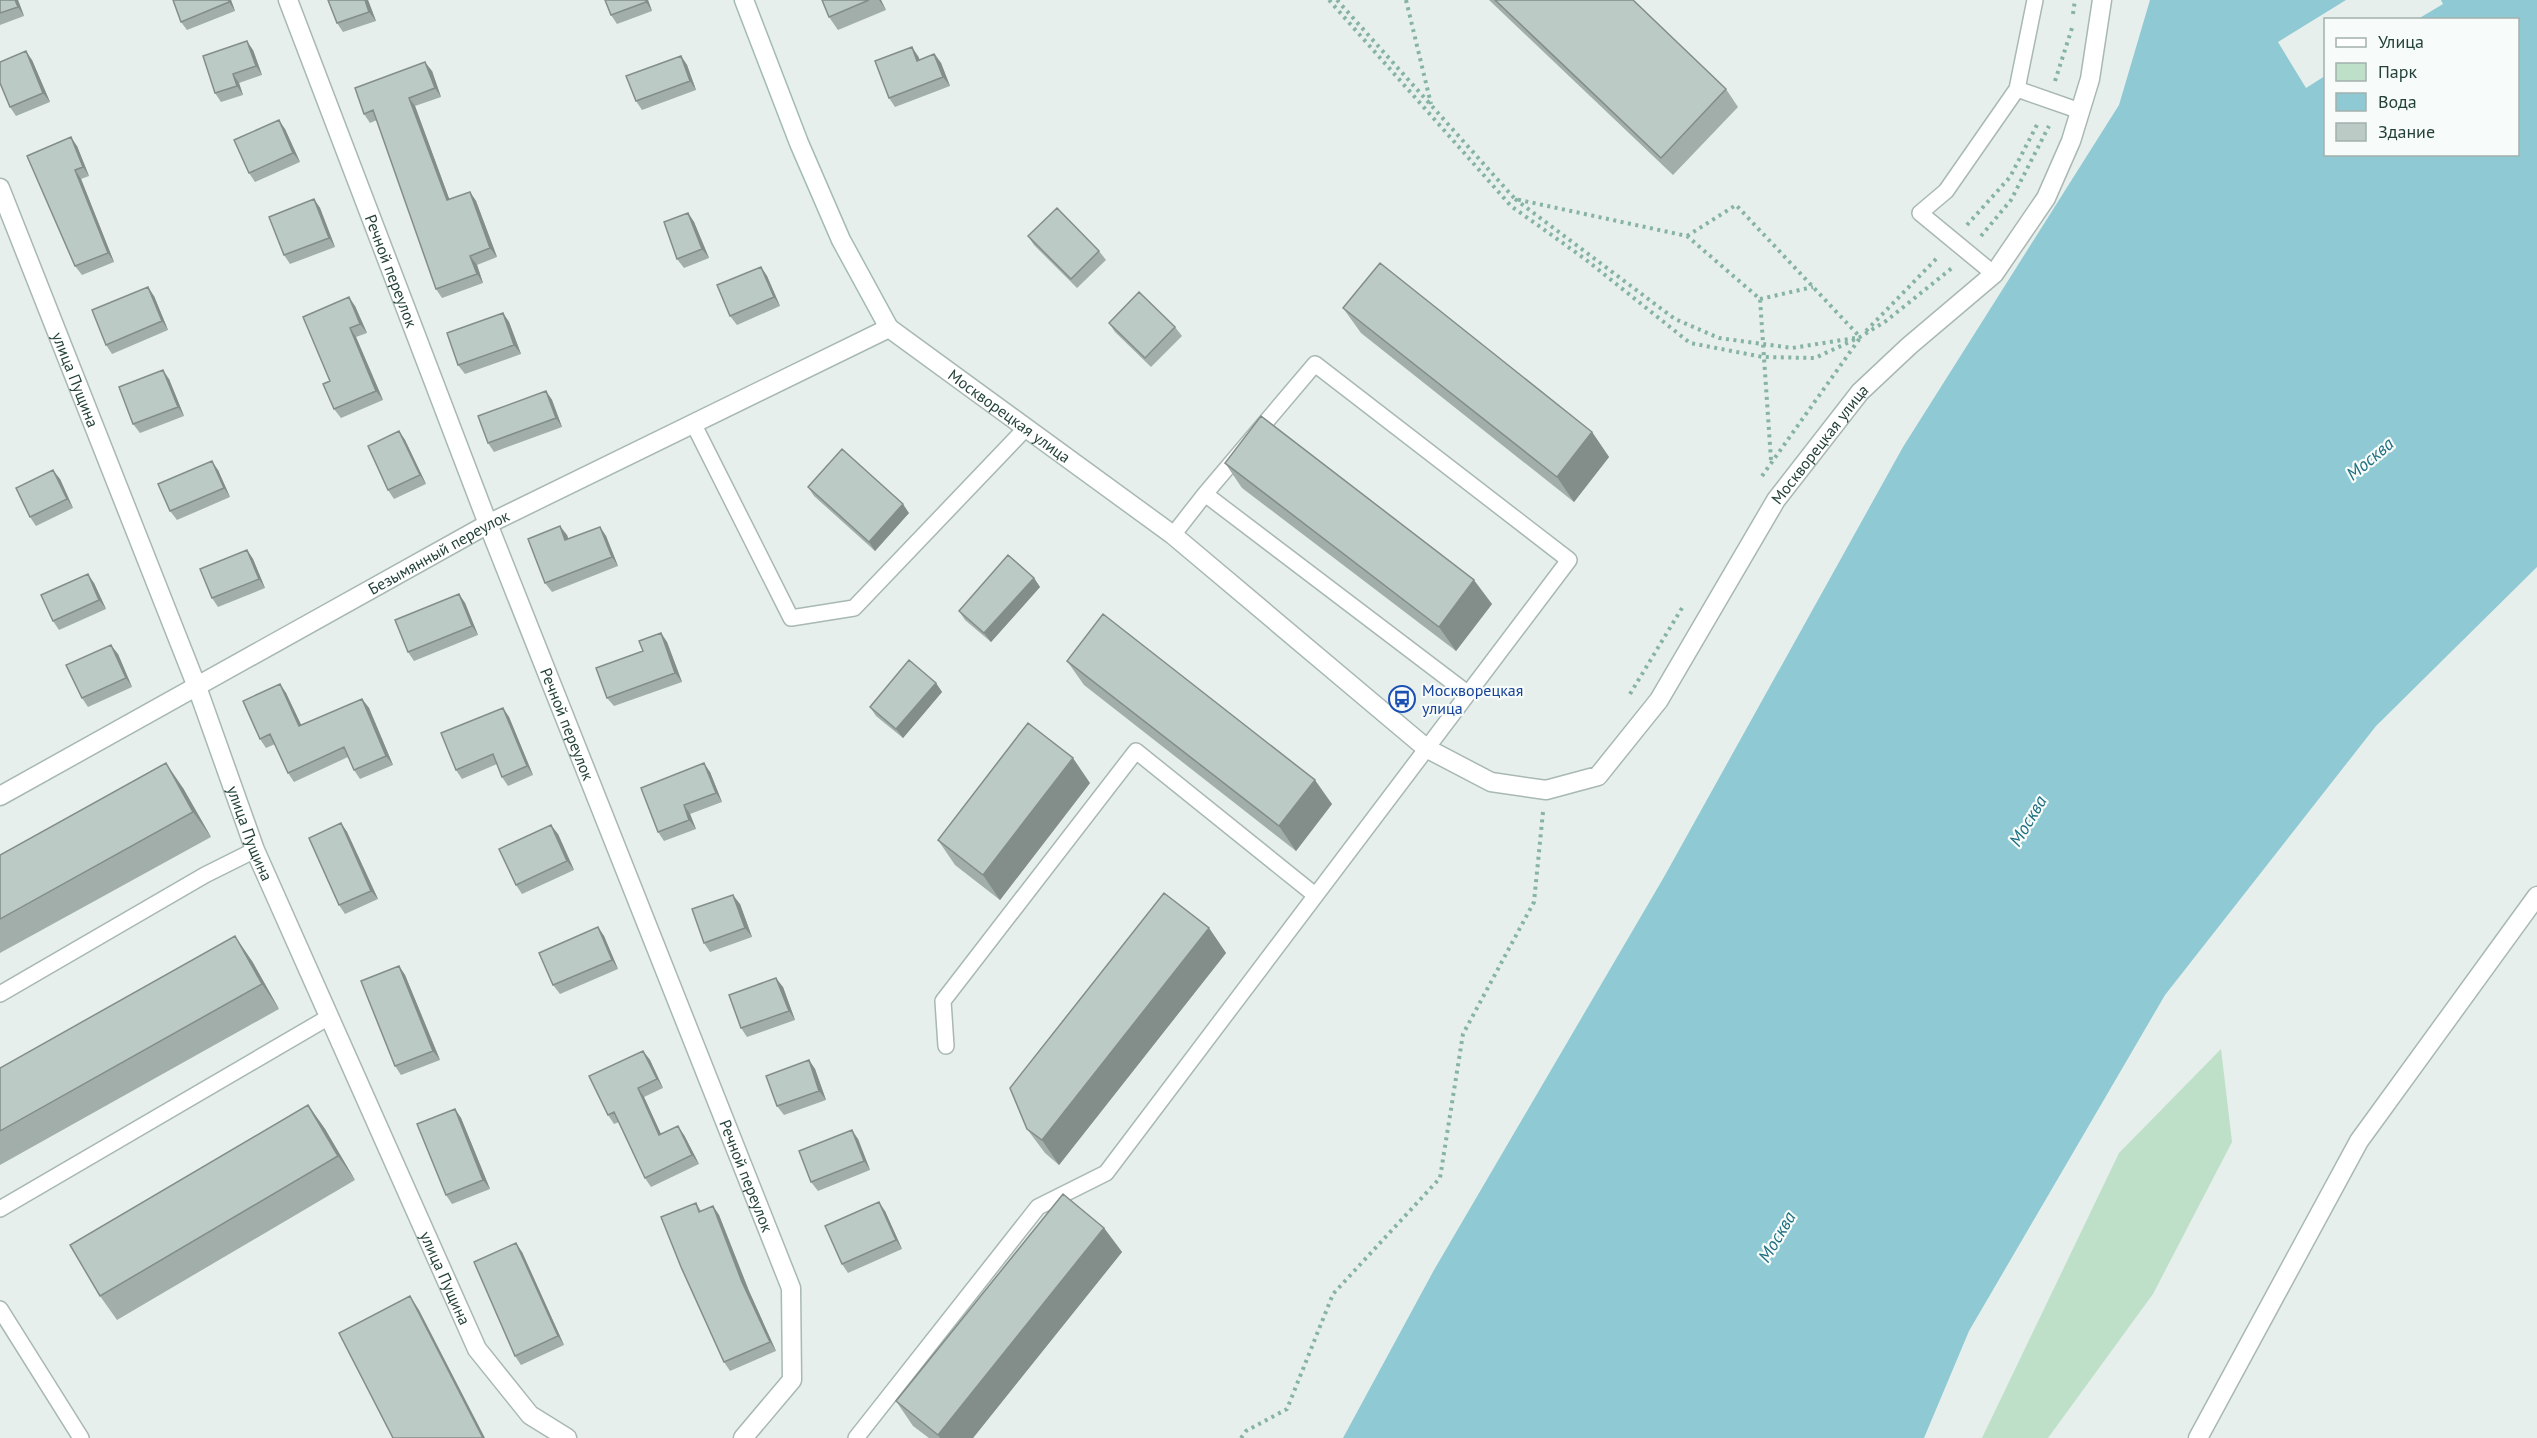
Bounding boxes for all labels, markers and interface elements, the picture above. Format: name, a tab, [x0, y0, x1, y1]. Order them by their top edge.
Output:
legend	[2324, 18, 2519, 156]
text: Улица	[2378, 30, 2424, 53]
text: Парк	[2378, 60, 2418, 83]
text: Вода	[2378, 90, 2417, 113]
text: Здание	[2378, 120, 2435, 143]
street label: Речной переулок	[361, 212, 422, 331]
street label: улица Пущина	[48, 329, 103, 430]
street label: Москворецкая улица	[944, 365, 1074, 467]
street label: Москворецкая улица	[1767, 380, 1872, 508]
water label: Москва	[2341, 432, 2398, 485]
street label: Безымянный переулок	[365, 505, 513, 599]
street label: Речной переулок	[536, 665, 599, 783]
place label: Москворецкая улица	[1422, 680, 1523, 718]
bus stop icon: Москворецкая улица	[1387, 684, 1417, 714]
street label: улица Пущина	[223, 783, 277, 884]
water label: Москва	[2004, 791, 2052, 850]
street label: Речной переулок	[715, 1117, 778, 1235]
water label: Москва	[1753, 1207, 1801, 1266]
street label: улица Пущина	[416, 1228, 475, 1328]

